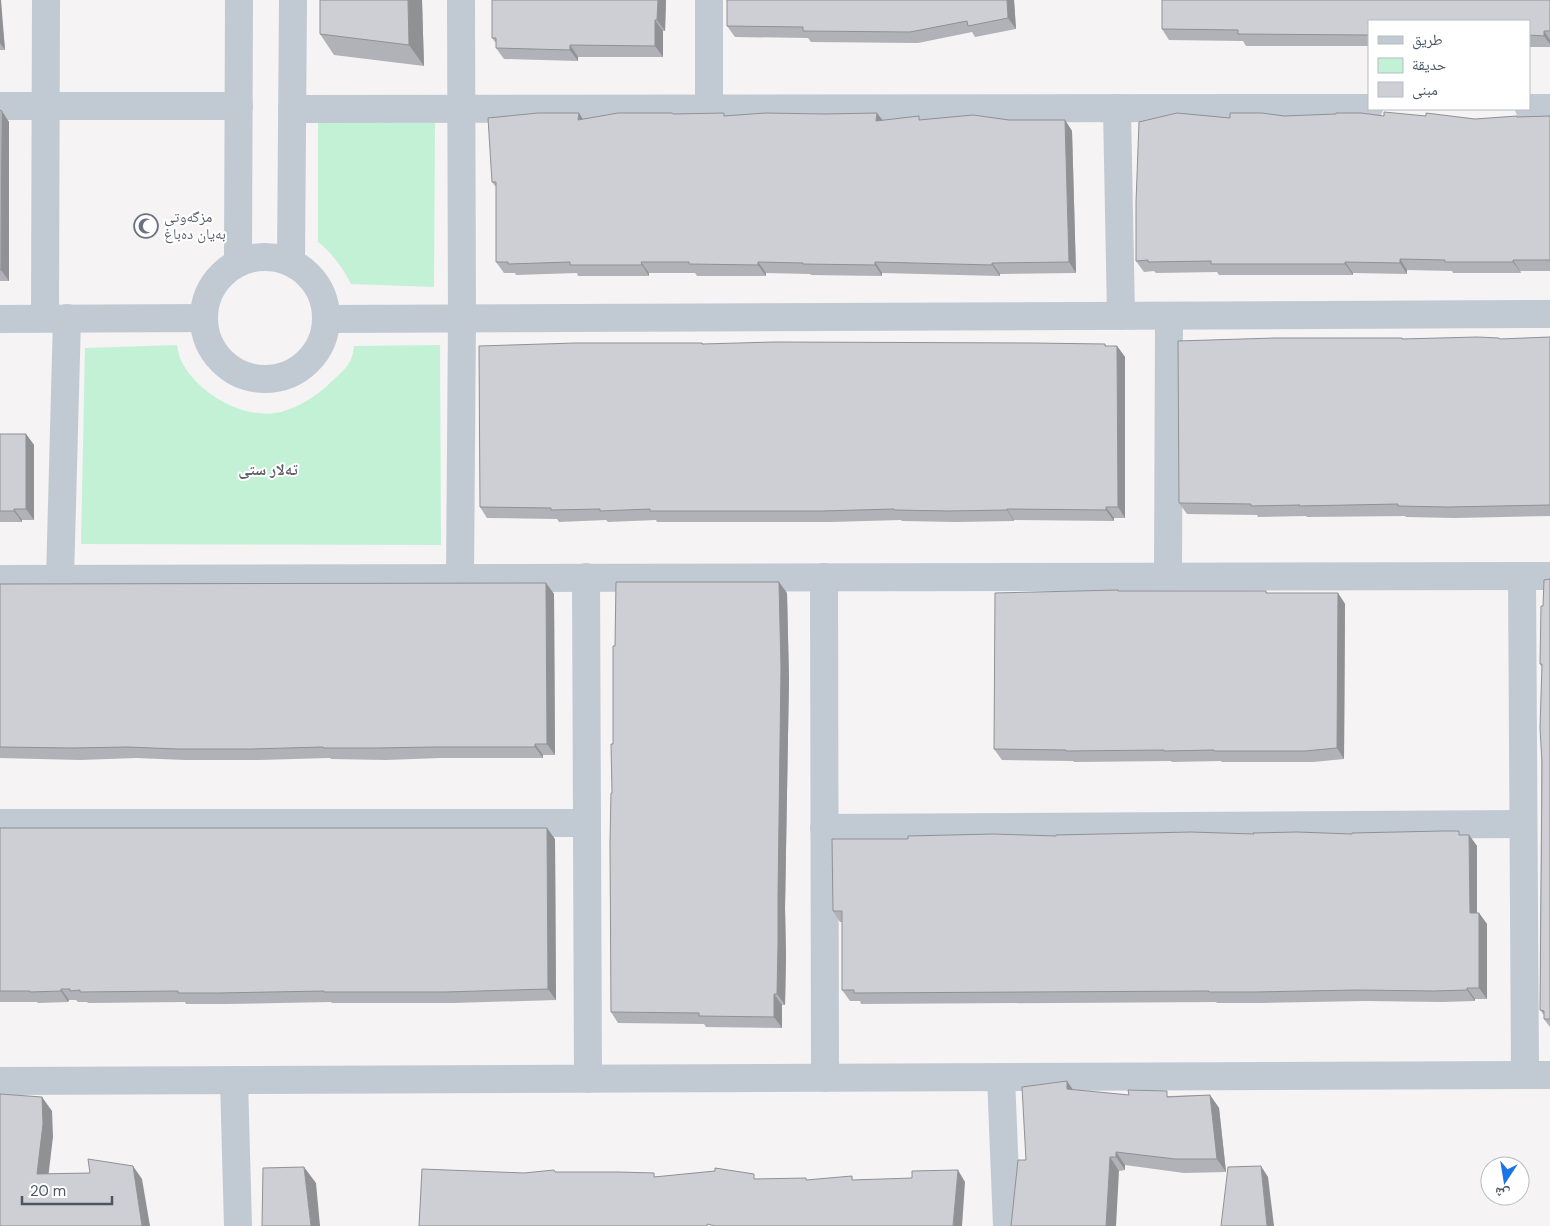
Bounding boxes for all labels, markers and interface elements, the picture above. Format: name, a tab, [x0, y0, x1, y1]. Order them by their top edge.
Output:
legend	[1368, 20, 1530, 110]
text: طريق	[1412, 30, 1443, 50]
text: حديقة	[1412, 55, 1447, 75]
text: مبنى	[1412, 80, 1438, 100]
place label: مزگەوتی بەیان دەباغ	[164, 207, 226, 244]
mosque icon: مزگەوتی بەیان دەباغ	[133, 213, 159, 239]
district label: ته‌لار ستی	[238, 459, 298, 480]
north arrow	[1480, 1156, 1530, 1206]
scale bar	[22, 1174, 112, 1206]
text: 20 m	[30, 1181, 66, 1201]
text: ش	[1493, 1183, 1511, 1204]

